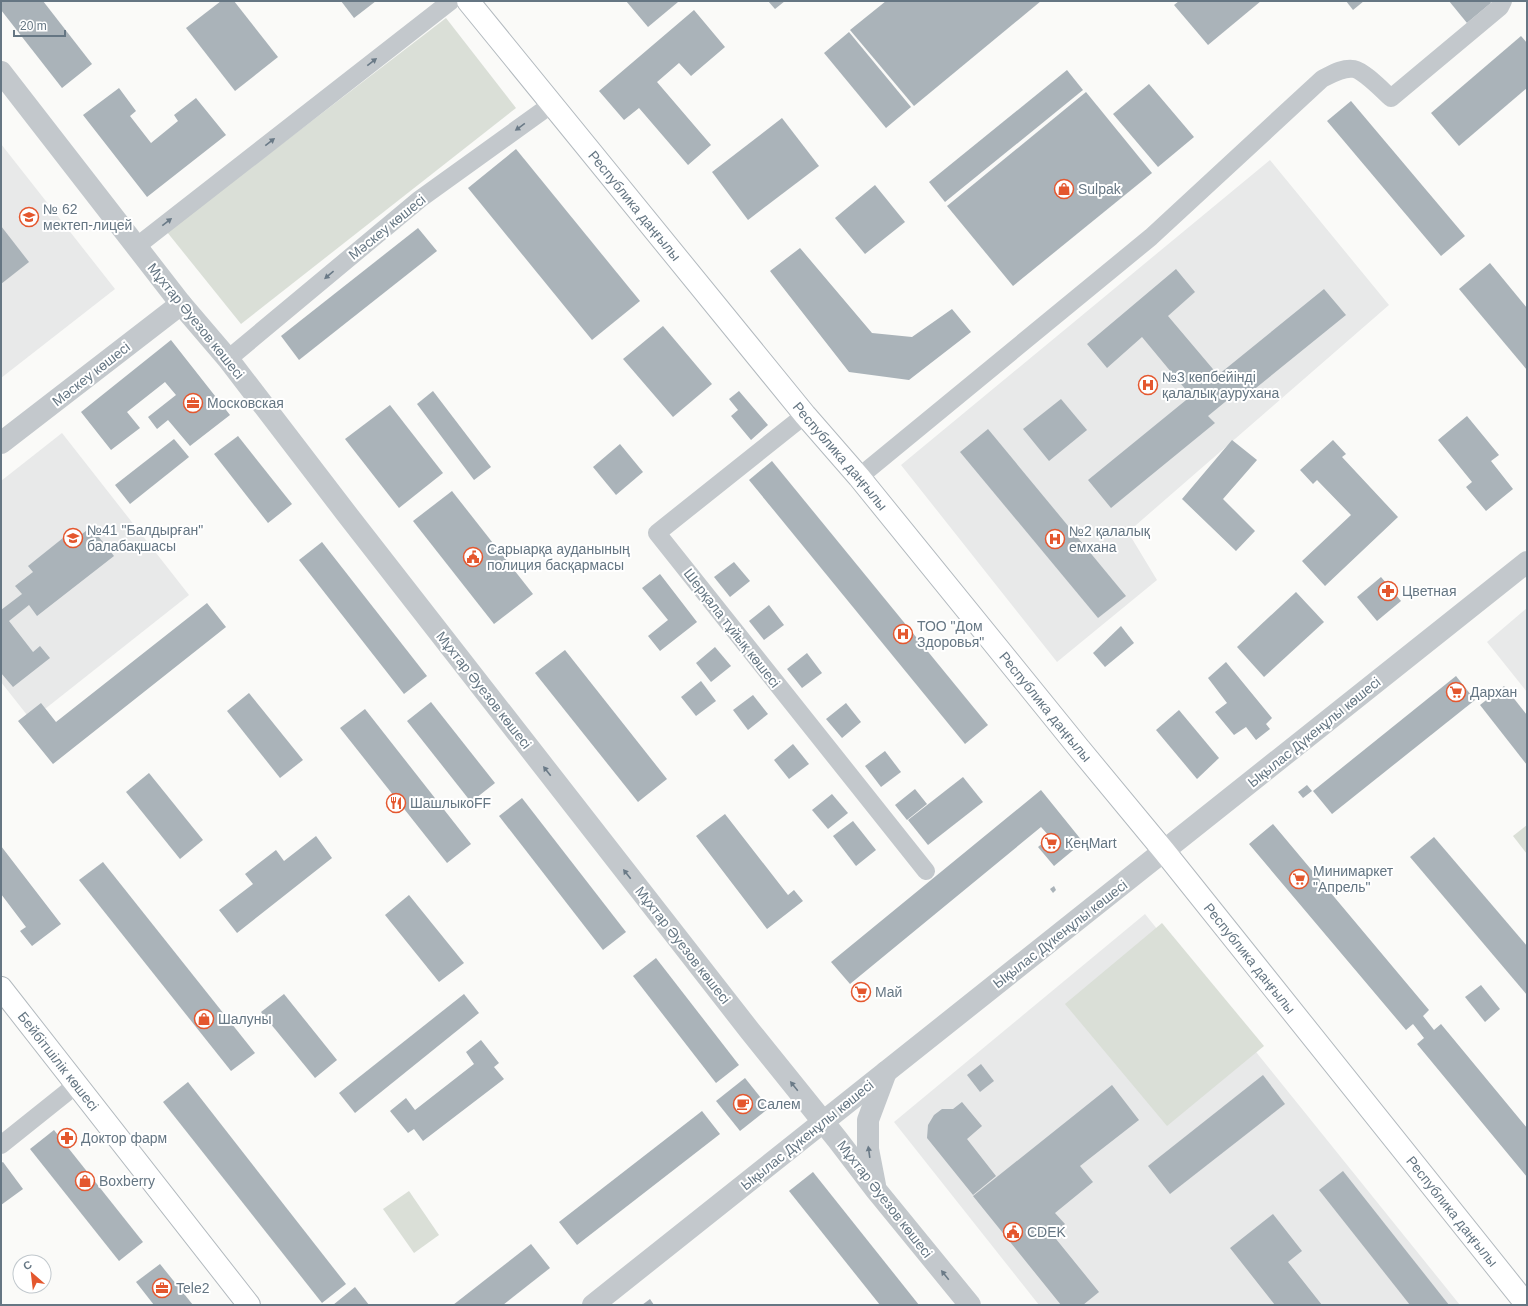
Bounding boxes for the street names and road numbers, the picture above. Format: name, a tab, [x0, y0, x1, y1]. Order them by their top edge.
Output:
street label: Республика даңғылы	[585, 148, 684, 264]
street label: Мәскеу көшесі	[345, 191, 429, 263]
street label: Мұхтар Әуезов көшесі	[144, 260, 248, 382]
street label: Мәскеу көшесі	[49, 339, 133, 409]
street label: Республика даңғылы	[790, 399, 891, 513]
street label: Шерқала тұйық көшесі	[681, 565, 783, 691]
street label: Мұхтар Әуезов көшесі	[433, 628, 535, 752]
street label: Республика даңғылы	[996, 649, 1095, 765]
street label: Ықылас Дүкенұлы көшесі	[1245, 674, 1383, 790]
street label: Ықылас Дүкенұлы көшесі	[990, 877, 1130, 991]
street label: Мұхтар Әуезов көшесі	[632, 883, 734, 1007]
street label: Республика даңғылы	[1201, 900, 1299, 1017]
street label: Бейбітшілік көшесі	[15, 1009, 102, 1114]
street label: Ықылас Дүкенұлы көшесі	[738, 1077, 876, 1193]
street label: Мұхтар Әуезов көшесі	[834, 1137, 936, 1261]
street label: Республика даңғылы	[1403, 1153, 1501, 1270]

